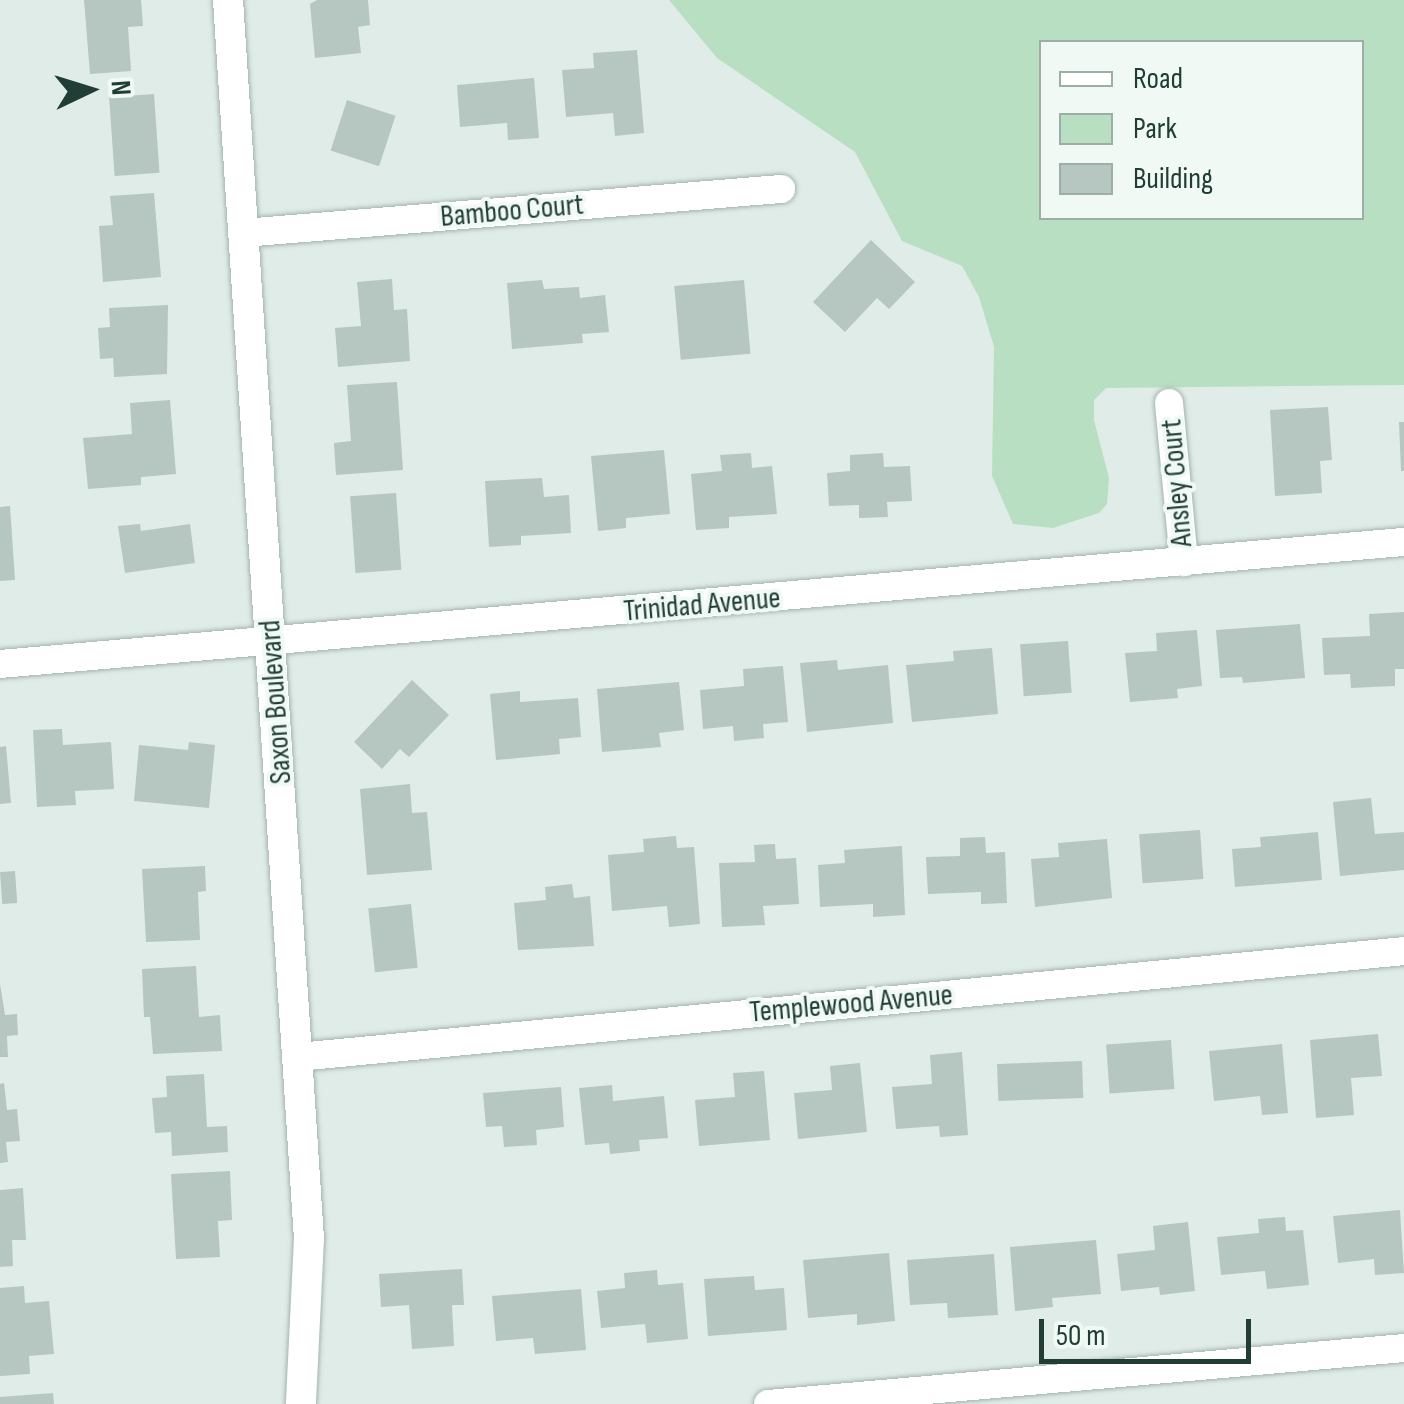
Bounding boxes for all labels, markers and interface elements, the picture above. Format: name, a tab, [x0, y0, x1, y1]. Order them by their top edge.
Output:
north arrow	[40, 40, 140, 140]
legend	[1039, 40, 1364, 220]
text: Road	[1133, 61, 1183, 97]
text: N	[103, 79, 137, 96]
text: Park	[1133, 111, 1177, 147]
text: Building	[1133, 161, 1213, 197]
street label: Bamboo Court	[439, 187, 585, 235]
street label: Ansley Court	[1153, 418, 1201, 548]
street label: Trinidad Avenue	[622, 580, 782, 630]
street label: Saxon Boulevard	[252, 619, 300, 785]
street label: Templewood Avenue	[748, 977, 954, 1031]
scale bar	[1044, 1299, 1256, 1361]
text: 50 m	[1056, 1318, 1105, 1354]

